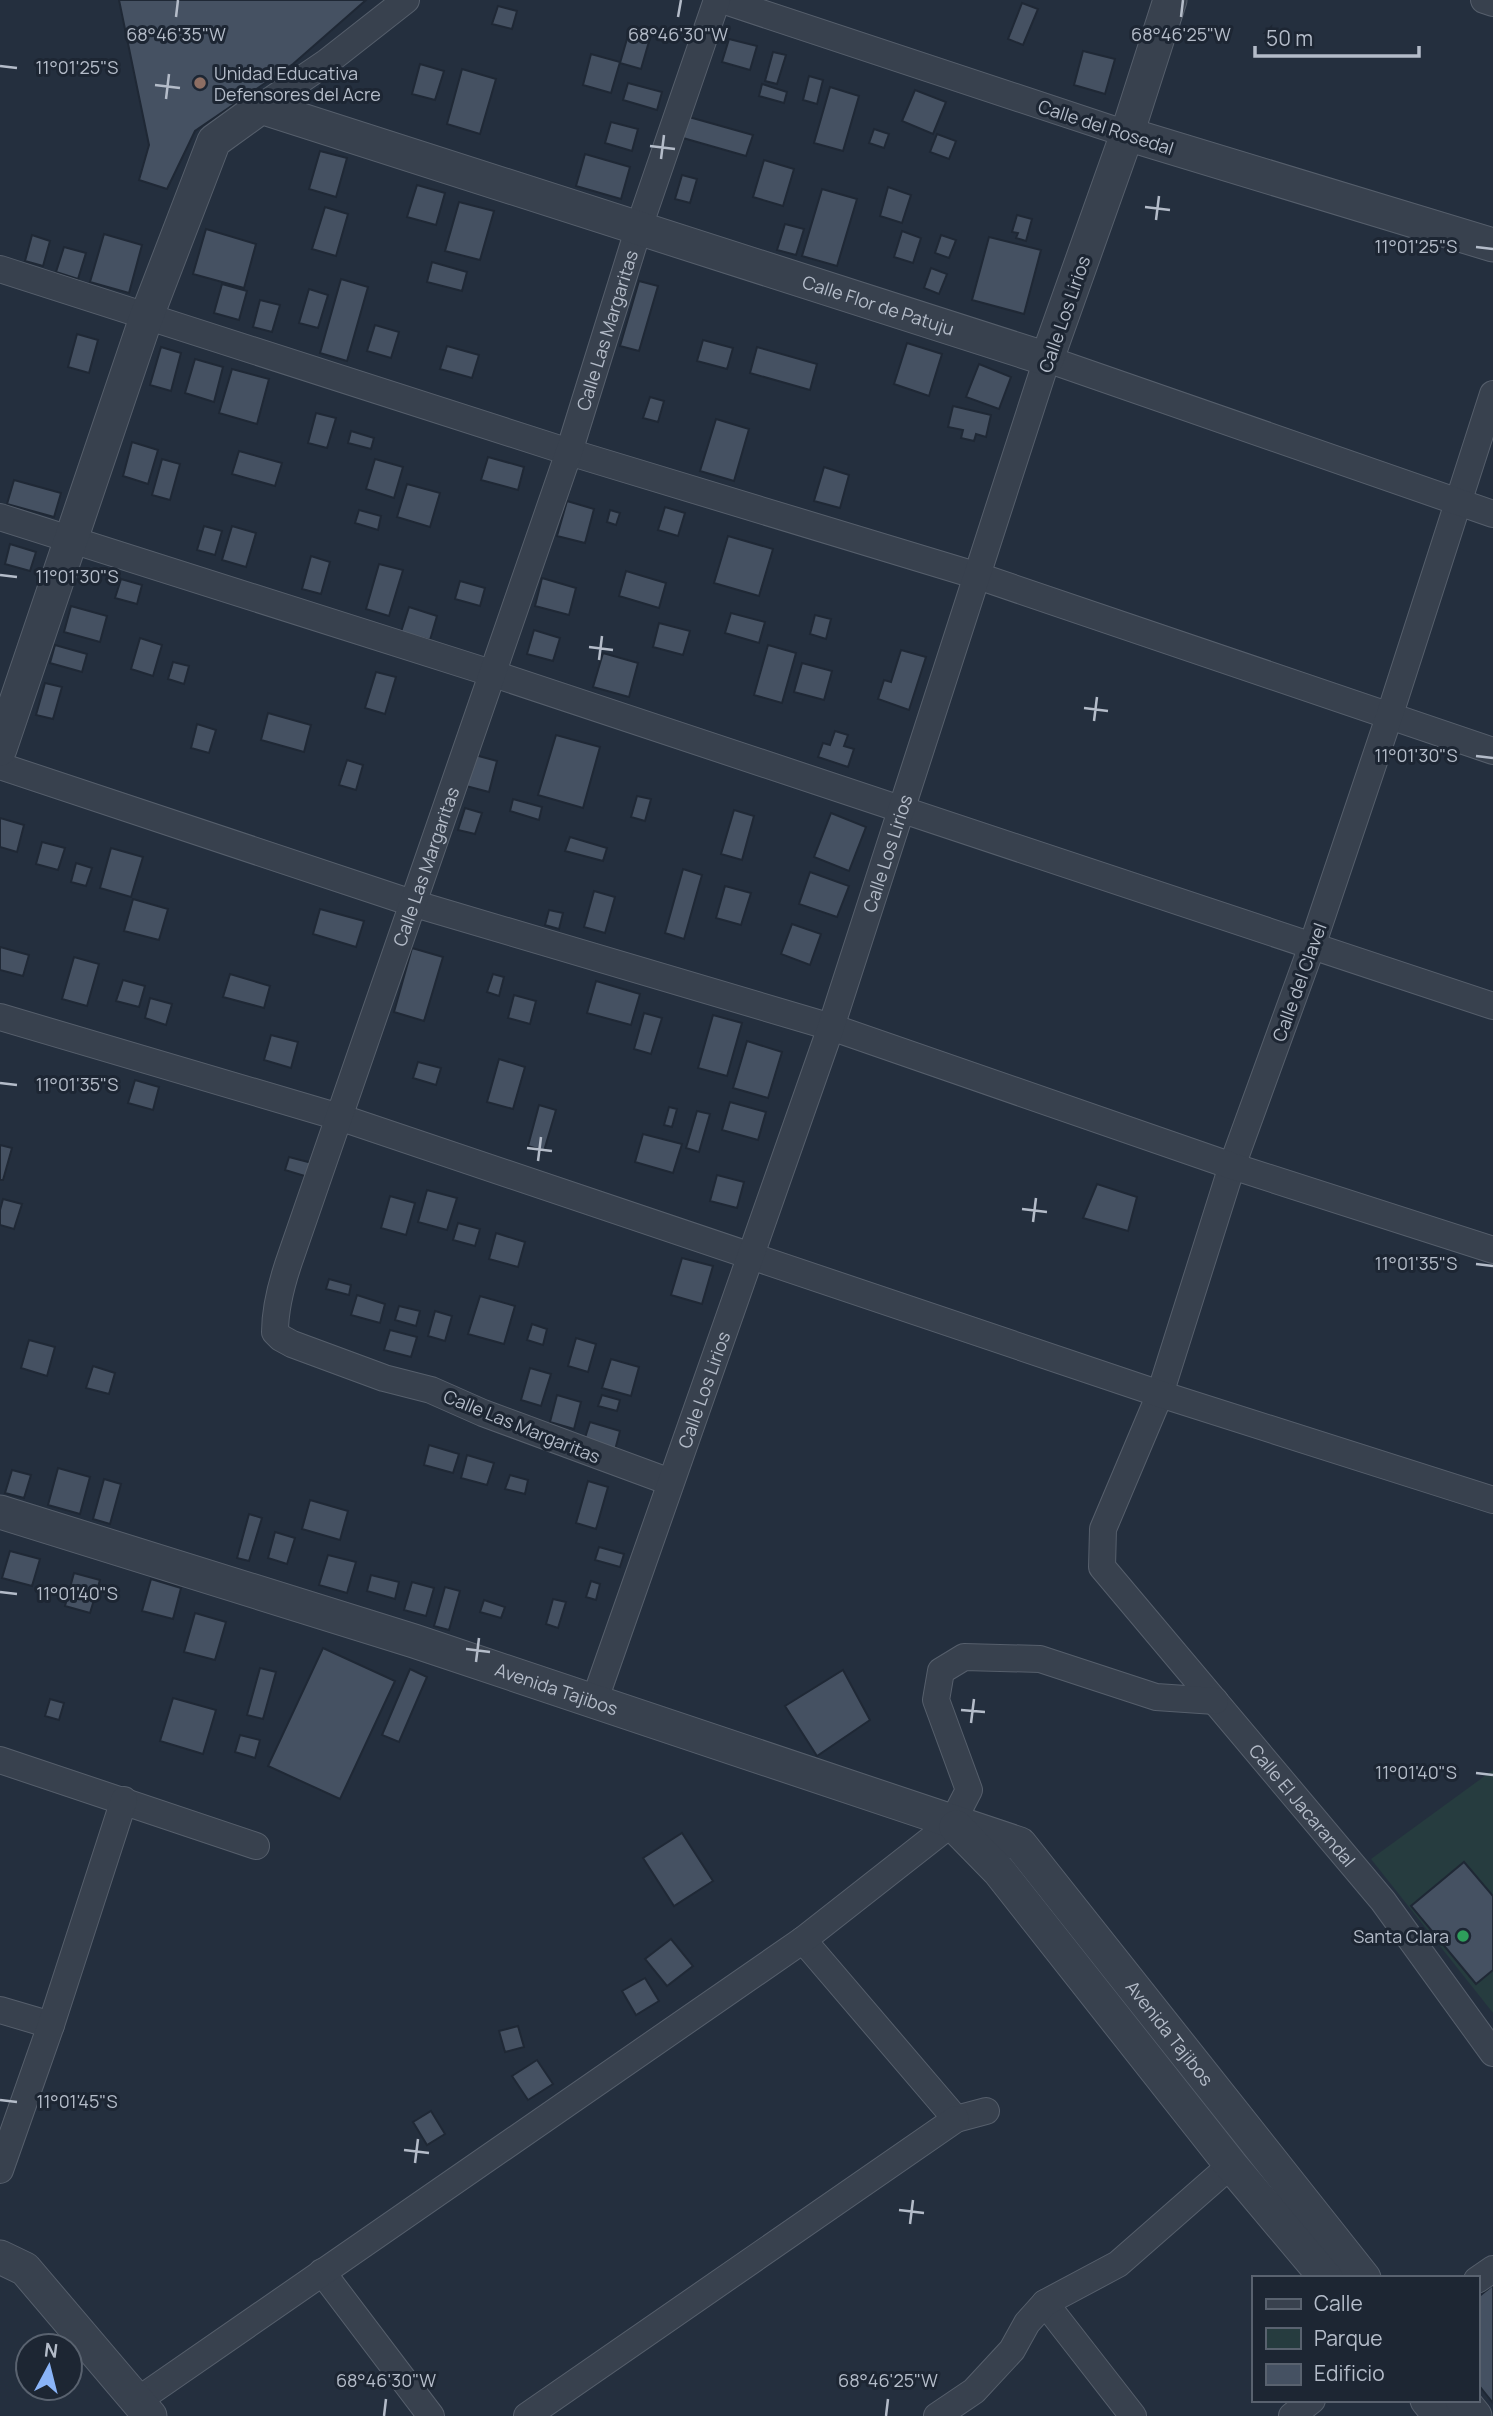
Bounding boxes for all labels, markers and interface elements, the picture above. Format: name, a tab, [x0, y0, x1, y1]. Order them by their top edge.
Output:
scale bar	[1255, 14, 1420, 58]
text: 68°46'35"W	[126, 22, 226, 46]
text: 68°46'30"W	[628, 22, 728, 46]
text: 68°46'25"W	[1131, 22, 1231, 46]
text: 50 m	[1266, 24, 1313, 52]
text: 11°01'25"S	[36, 55, 118, 79]
place label: Unidad Educativa Defensores del Acre	[214, 61, 381, 106]
marker: Unidad Educativa Defensores del Acre	[192, 75, 208, 91]
street label: Calle del Rosedal	[1035, 94, 1177, 160]
text: 11°01'25"S	[1375, 234, 1457, 258]
street label: Calle Las Margaritas	[571, 247, 643, 414]
street label: Calle Los Lirios	[1033, 252, 1095, 376]
street label: Calle Flor de Patuju	[800, 269, 957, 340]
text: 11°01'30"S	[35, 564, 119, 588]
text: 11°01'30"S	[1374, 743, 1458, 767]
street label: Calle Las Margaritas	[387, 784, 464, 949]
street label: Calle Los Lirios	[857, 791, 917, 915]
street label: Calle del Clavel	[1266, 919, 1332, 1045]
text: 11°01'35"S	[36, 1072, 118, 1096]
text: 11°01'35"S	[1375, 1251, 1457, 1275]
street label: Calle Los Lirios	[672, 1328, 735, 1451]
street label: Calle Las Margaritas	[440, 1384, 604, 1468]
text: 11°01'40"S	[36, 1581, 118, 1605]
street label: Avenida Tajibos	[492, 1657, 621, 1720]
street label: Calle El Jacarandal	[1244, 1739, 1361, 1872]
text: 11°01'40"S	[1375, 1760, 1457, 1784]
place label: Santa Clara	[1353, 1924, 1449, 1948]
marker: Santa Clara	[1455, 1928, 1471, 1944]
street label: Avenida Tajibos	[1121, 1976, 1219, 2091]
text: 11°01'45"S	[37, 2089, 117, 2113]
legend	[1252, 2276, 1479, 2402]
text: Calle	[1314, 2289, 1363, 2317]
text: Parque	[1314, 2324, 1383, 2352]
north arrow	[14, 2332, 84, 2402]
text: N	[43, 2336, 59, 2364]
text: Edificio	[1314, 2359, 1385, 2387]
text: 68°46'30"W	[336, 2368, 436, 2392]
text: 68°46'25"W	[838, 2368, 938, 2392]

